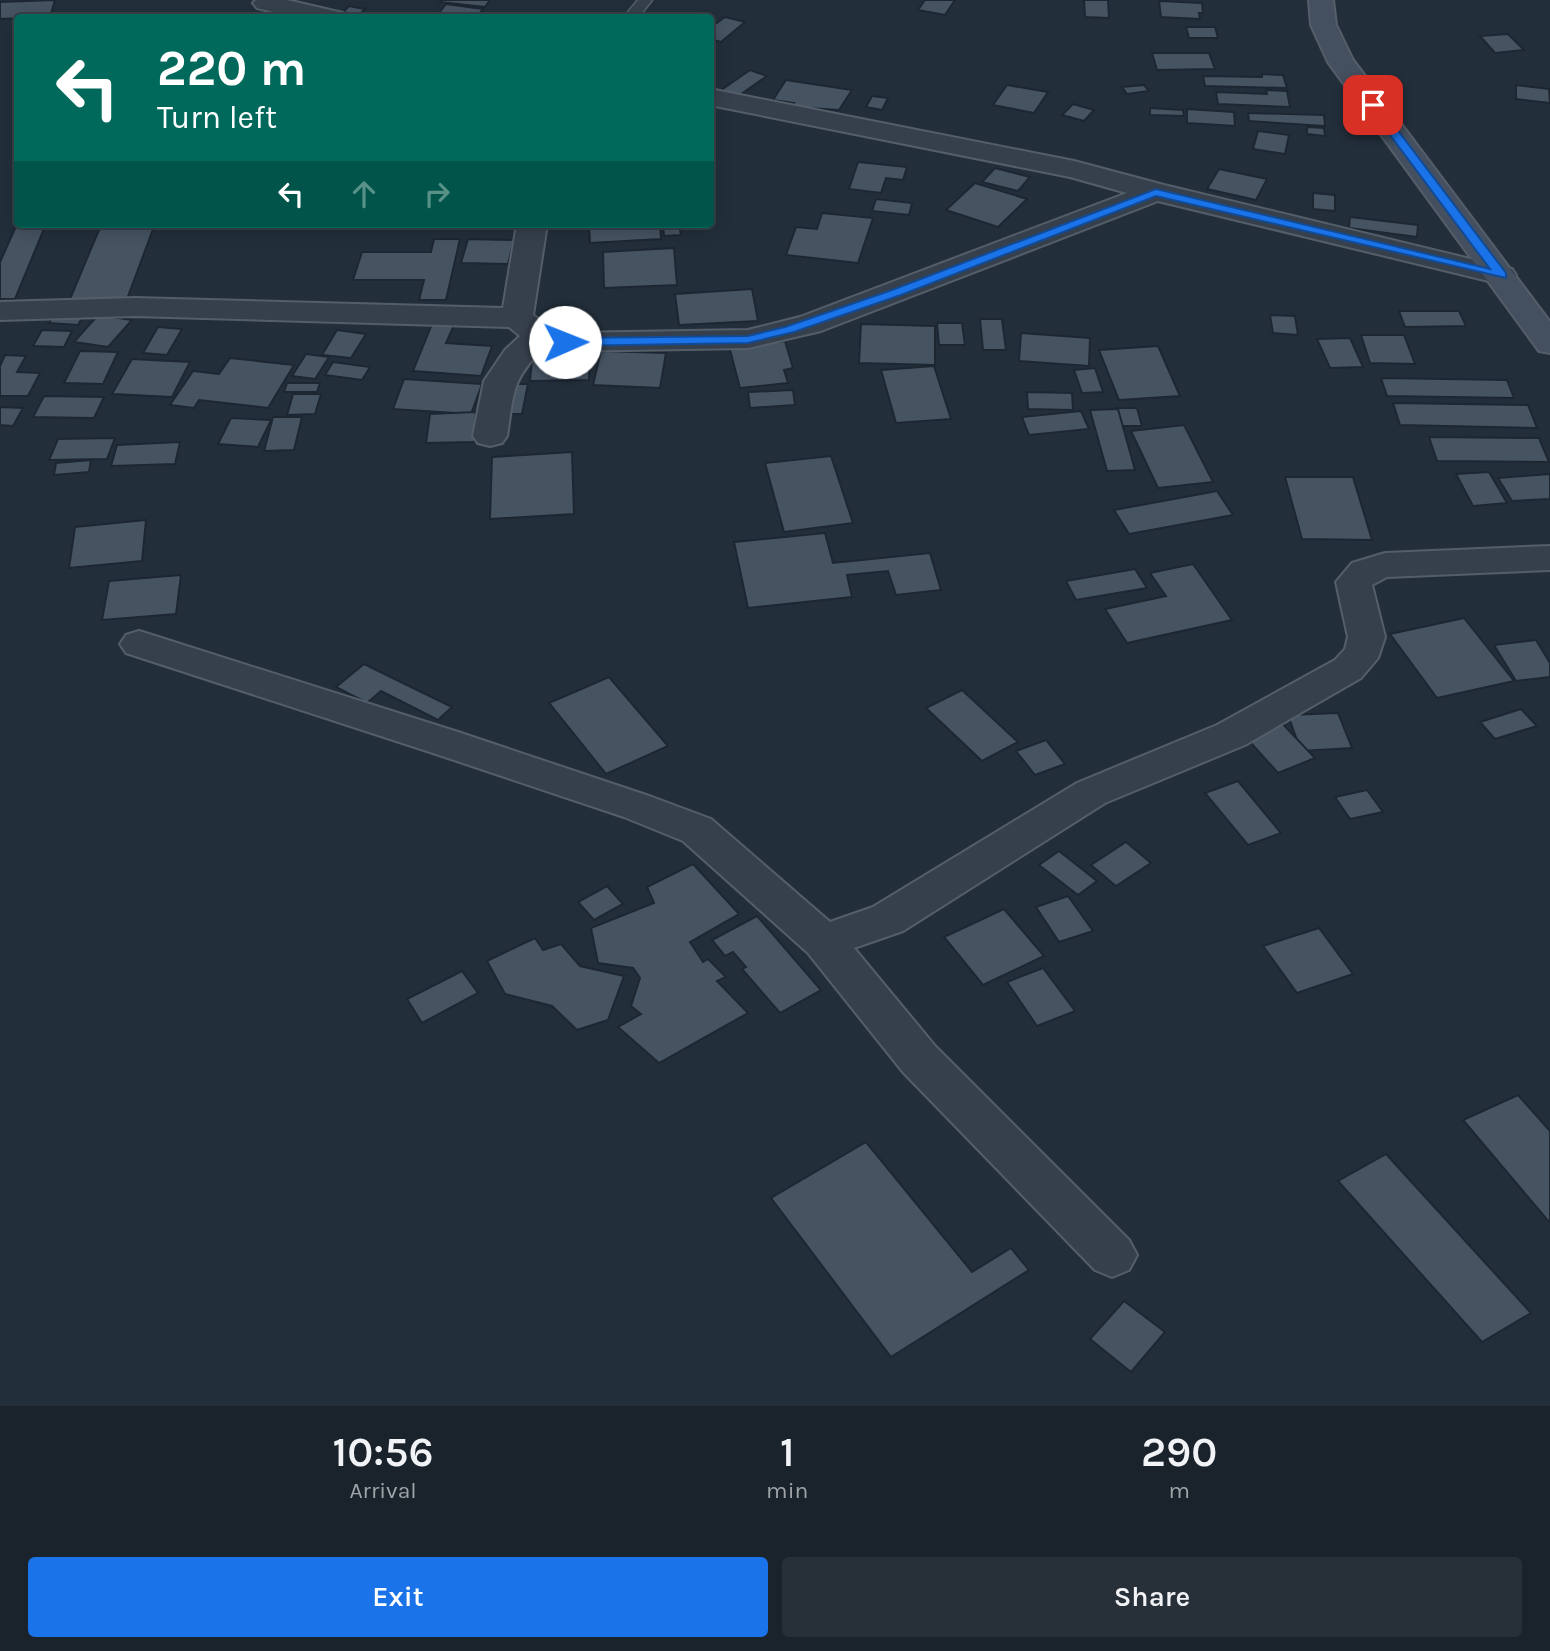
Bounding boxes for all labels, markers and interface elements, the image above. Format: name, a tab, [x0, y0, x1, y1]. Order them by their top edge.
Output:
text: 220 m	[157, 40, 306, 97]
icon: left	[42, 42, 133, 133]
pin	[1343, 75, 1403, 135]
icon: arrive	[1354, 86, 1392, 124]
text: Turn left	[157, 99, 277, 136]
icon: left	[272, 175, 310, 213]
icon: ahead	[345, 175, 383, 213]
icon: right	[418, 175, 456, 213]
position arrow	[528, 305, 602, 379]
text: 10:56	[333, 1427, 434, 1477]
text: 1	[780, 1427, 795, 1477]
text: 290	[1141, 1427, 1217, 1477]
text: Arrival	[349, 1477, 417, 1504]
text: min	[766, 1477, 808, 1504]
text: m	[1168, 1477, 1190, 1504]
button: Exit	[28, 1557, 768, 1637]
button: Share	[782, 1557, 1522, 1637]

